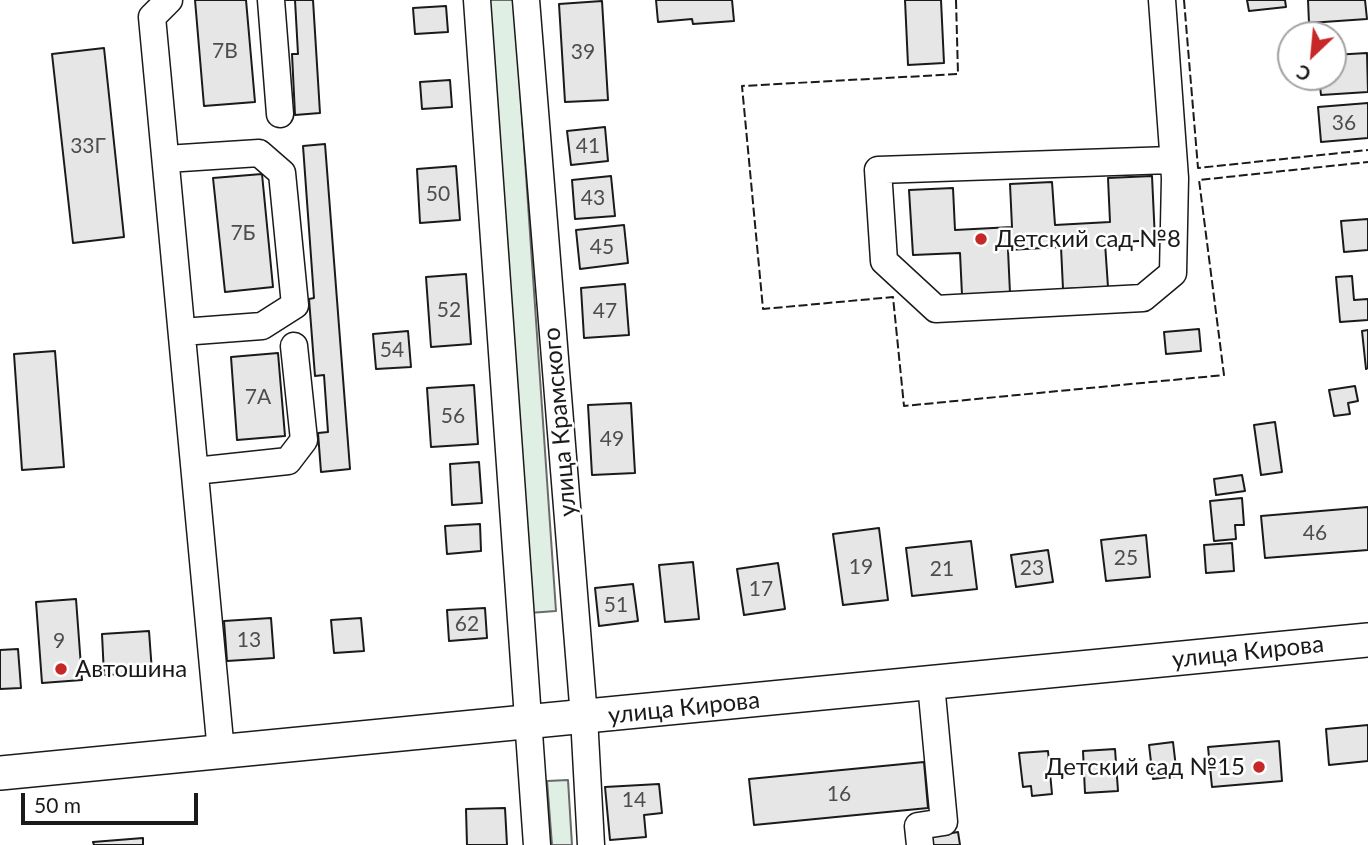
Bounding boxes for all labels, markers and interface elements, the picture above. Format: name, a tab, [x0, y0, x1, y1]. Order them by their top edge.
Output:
north arrow	[1277, 21, 1347, 91]
house number: 7В	[212, 38, 238, 64]
house number: 39	[571, 39, 595, 65]
text: С	[1293, 60, 1314, 87]
house number: 36	[1332, 110, 1356, 136]
house number: 33Г	[70, 133, 106, 159]
house number: 41	[576, 133, 600, 159]
house number: 50	[426, 181, 450, 207]
house number: 43	[581, 185, 605, 211]
house number: 7Б	[230, 220, 256, 246]
place label: Детский сад №8	[995, 225, 1181, 253]
marker: Детский сад №8	[973, 231, 989, 247]
house number: 45	[590, 234, 614, 260]
house number: 52	[437, 297, 461, 323]
house number: 47	[593, 298, 617, 324]
street label: улица Крамского	[537, 326, 583, 518]
house number: 54	[380, 337, 404, 363]
house number: 7А	[245, 384, 271, 410]
house number: 56	[441, 403, 465, 429]
house number: 49	[600, 426, 624, 452]
house number: 46	[1303, 520, 1327, 546]
house number: 25	[1114, 545, 1138, 571]
house number: 19	[849, 554, 873, 580]
house number: 23	[1020, 555, 1044, 581]
house number: 21	[930, 556, 954, 582]
house number: 17	[749, 576, 773, 602]
house number: 51	[604, 592, 628, 618]
house number: 62	[455, 611, 479, 637]
house number: 13	[237, 627, 261, 653]
house number: 9	[53, 628, 65, 654]
street label: улица Кирова	[1171, 630, 1325, 674]
place label: Автошина	[75, 655, 187, 683]
marker: Автошина	[53, 661, 69, 677]
street label: улица Кирова	[607, 686, 761, 730]
place label: Детский сад №15	[1045, 753, 1245, 781]
marker: Детский сад №15	[1251, 759, 1267, 775]
scale bar	[24, 778, 201, 822]
house number: 16	[827, 781, 851, 807]
house number: 14	[622, 787, 646, 813]
text: 50 m	[34, 792, 81, 817]

